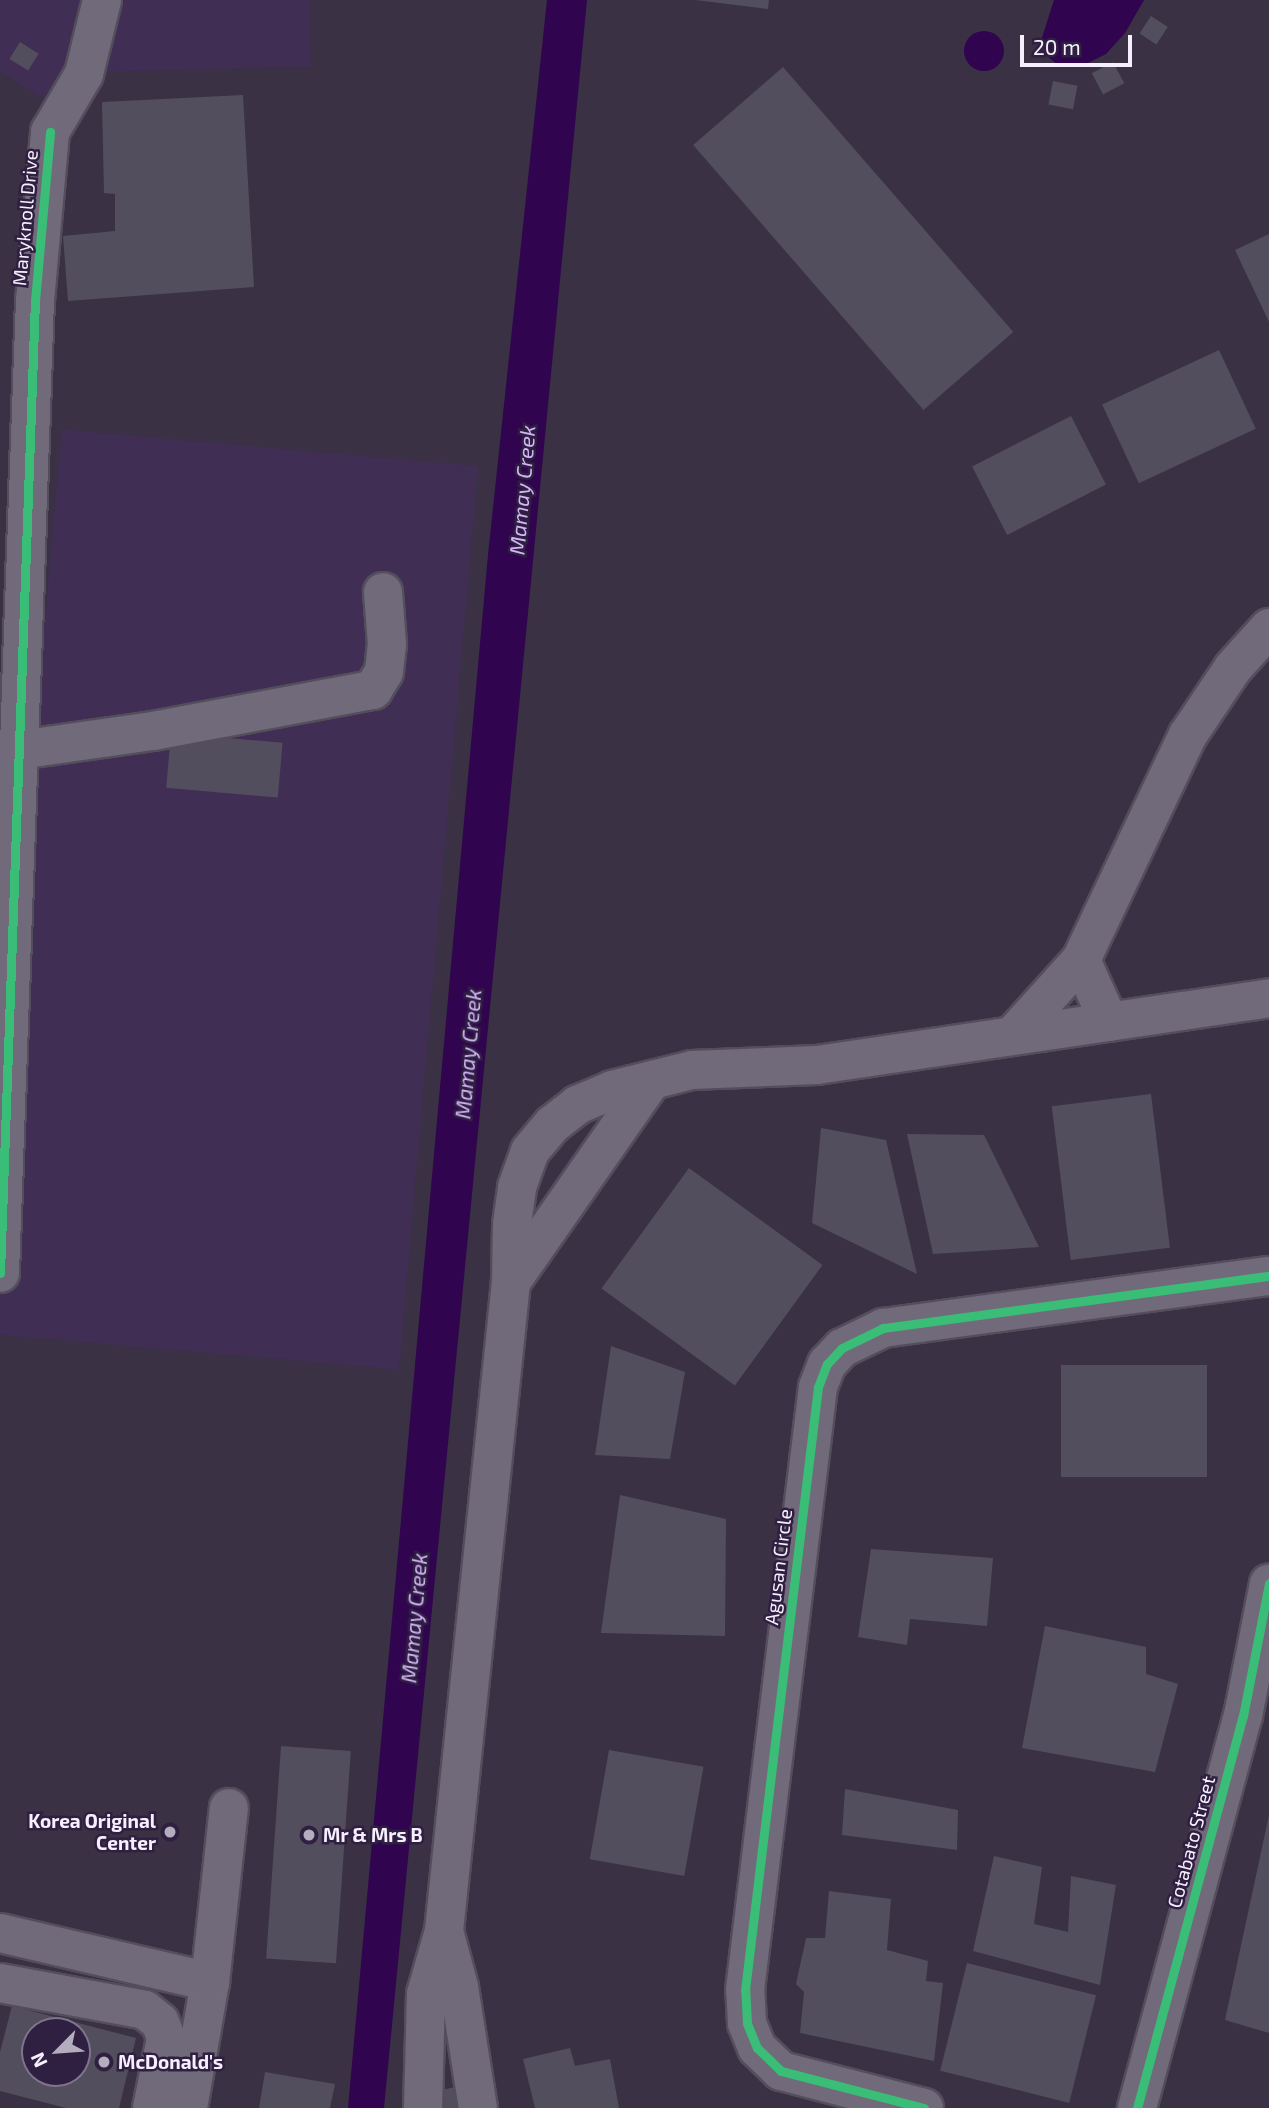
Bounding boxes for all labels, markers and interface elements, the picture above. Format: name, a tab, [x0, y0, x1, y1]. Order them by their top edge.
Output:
scale bar	[1024, 21, 1136, 65]
text: 20 m	[1033, 34, 1081, 59]
street label: Maryknoll Drive	[8, 149, 42, 287]
water label: Mamay Creek	[504, 424, 540, 556]
water label: Mamay Creek	[450, 988, 486, 1120]
street label: Agusan Circle	[760, 1508, 796, 1626]
water label: Mamay Creek	[396, 1552, 432, 1684]
street label: Cotabato Street	[1162, 1774, 1220, 1910]
place label: Korea Original Center	[28, 1810, 156, 1854]
marker: Korea Original Center	[162, 1824, 178, 1840]
place label: Mr & Mrs B	[323, 1824, 423, 1846]
marker: Mr & Mrs B	[301, 1827, 317, 1843]
north arrow	[21, 2017, 91, 2087]
text: N	[25, 2049, 52, 2071]
place label: McDonald's	[118, 2051, 223, 2073]
marker: McDonald's	[96, 2054, 112, 2070]

